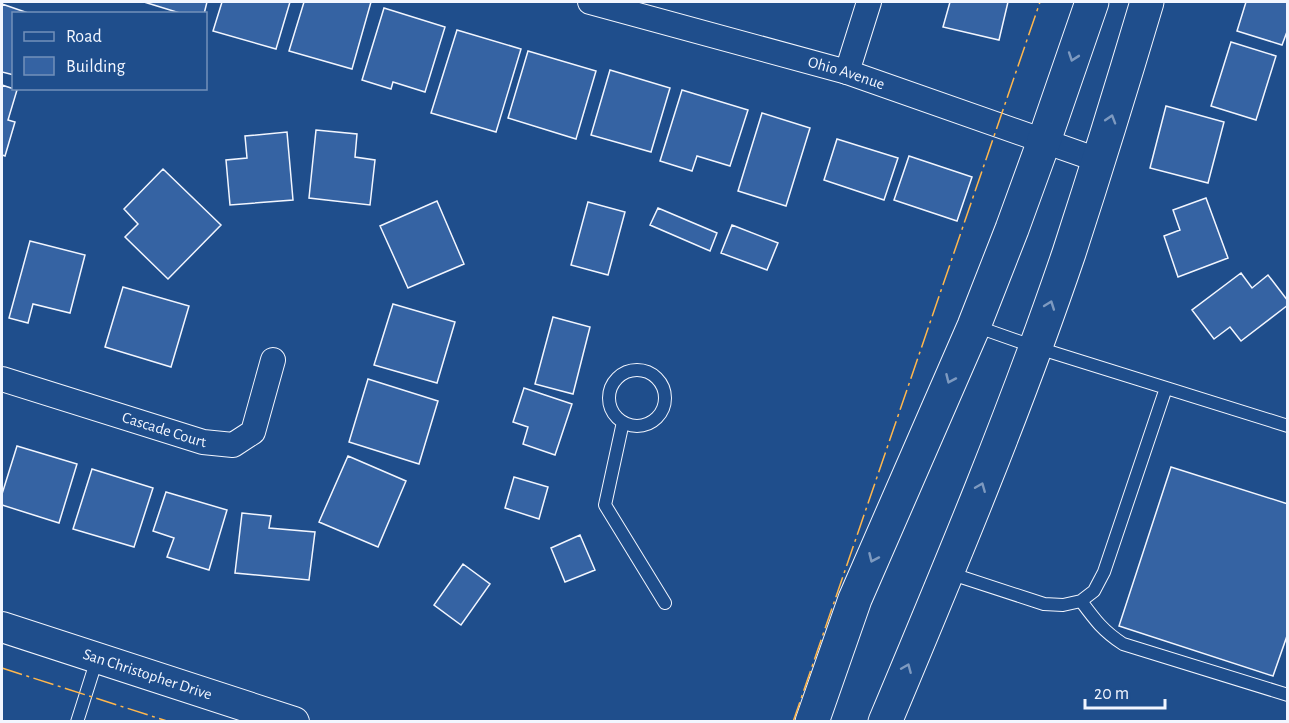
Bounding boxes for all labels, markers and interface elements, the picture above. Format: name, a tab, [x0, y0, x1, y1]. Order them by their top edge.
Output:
legend	[12, 12, 207, 90]
text: Road	[66, 28, 102, 46]
one-way arrow	[1068, 51, 1081, 62]
street label: Ohio Avenue	[806, 54, 887, 93]
text: Building	[66, 58, 126, 76]
one-way arrow	[1104, 114, 1116, 125]
one-way arrow	[1042, 300, 1055, 310]
one-way arrow	[946, 373, 958, 384]
street label: Cascade Court	[120, 409, 207, 450]
one-way arrow	[974, 482, 987, 493]
one-way arrow	[868, 552, 880, 563]
street label: San Christopher Drive	[81, 646, 214, 703]
one-way arrow	[900, 663, 912, 674]
scale bar	[1085, 672, 1164, 710]
text: 20 m	[1094, 685, 1129, 703]

